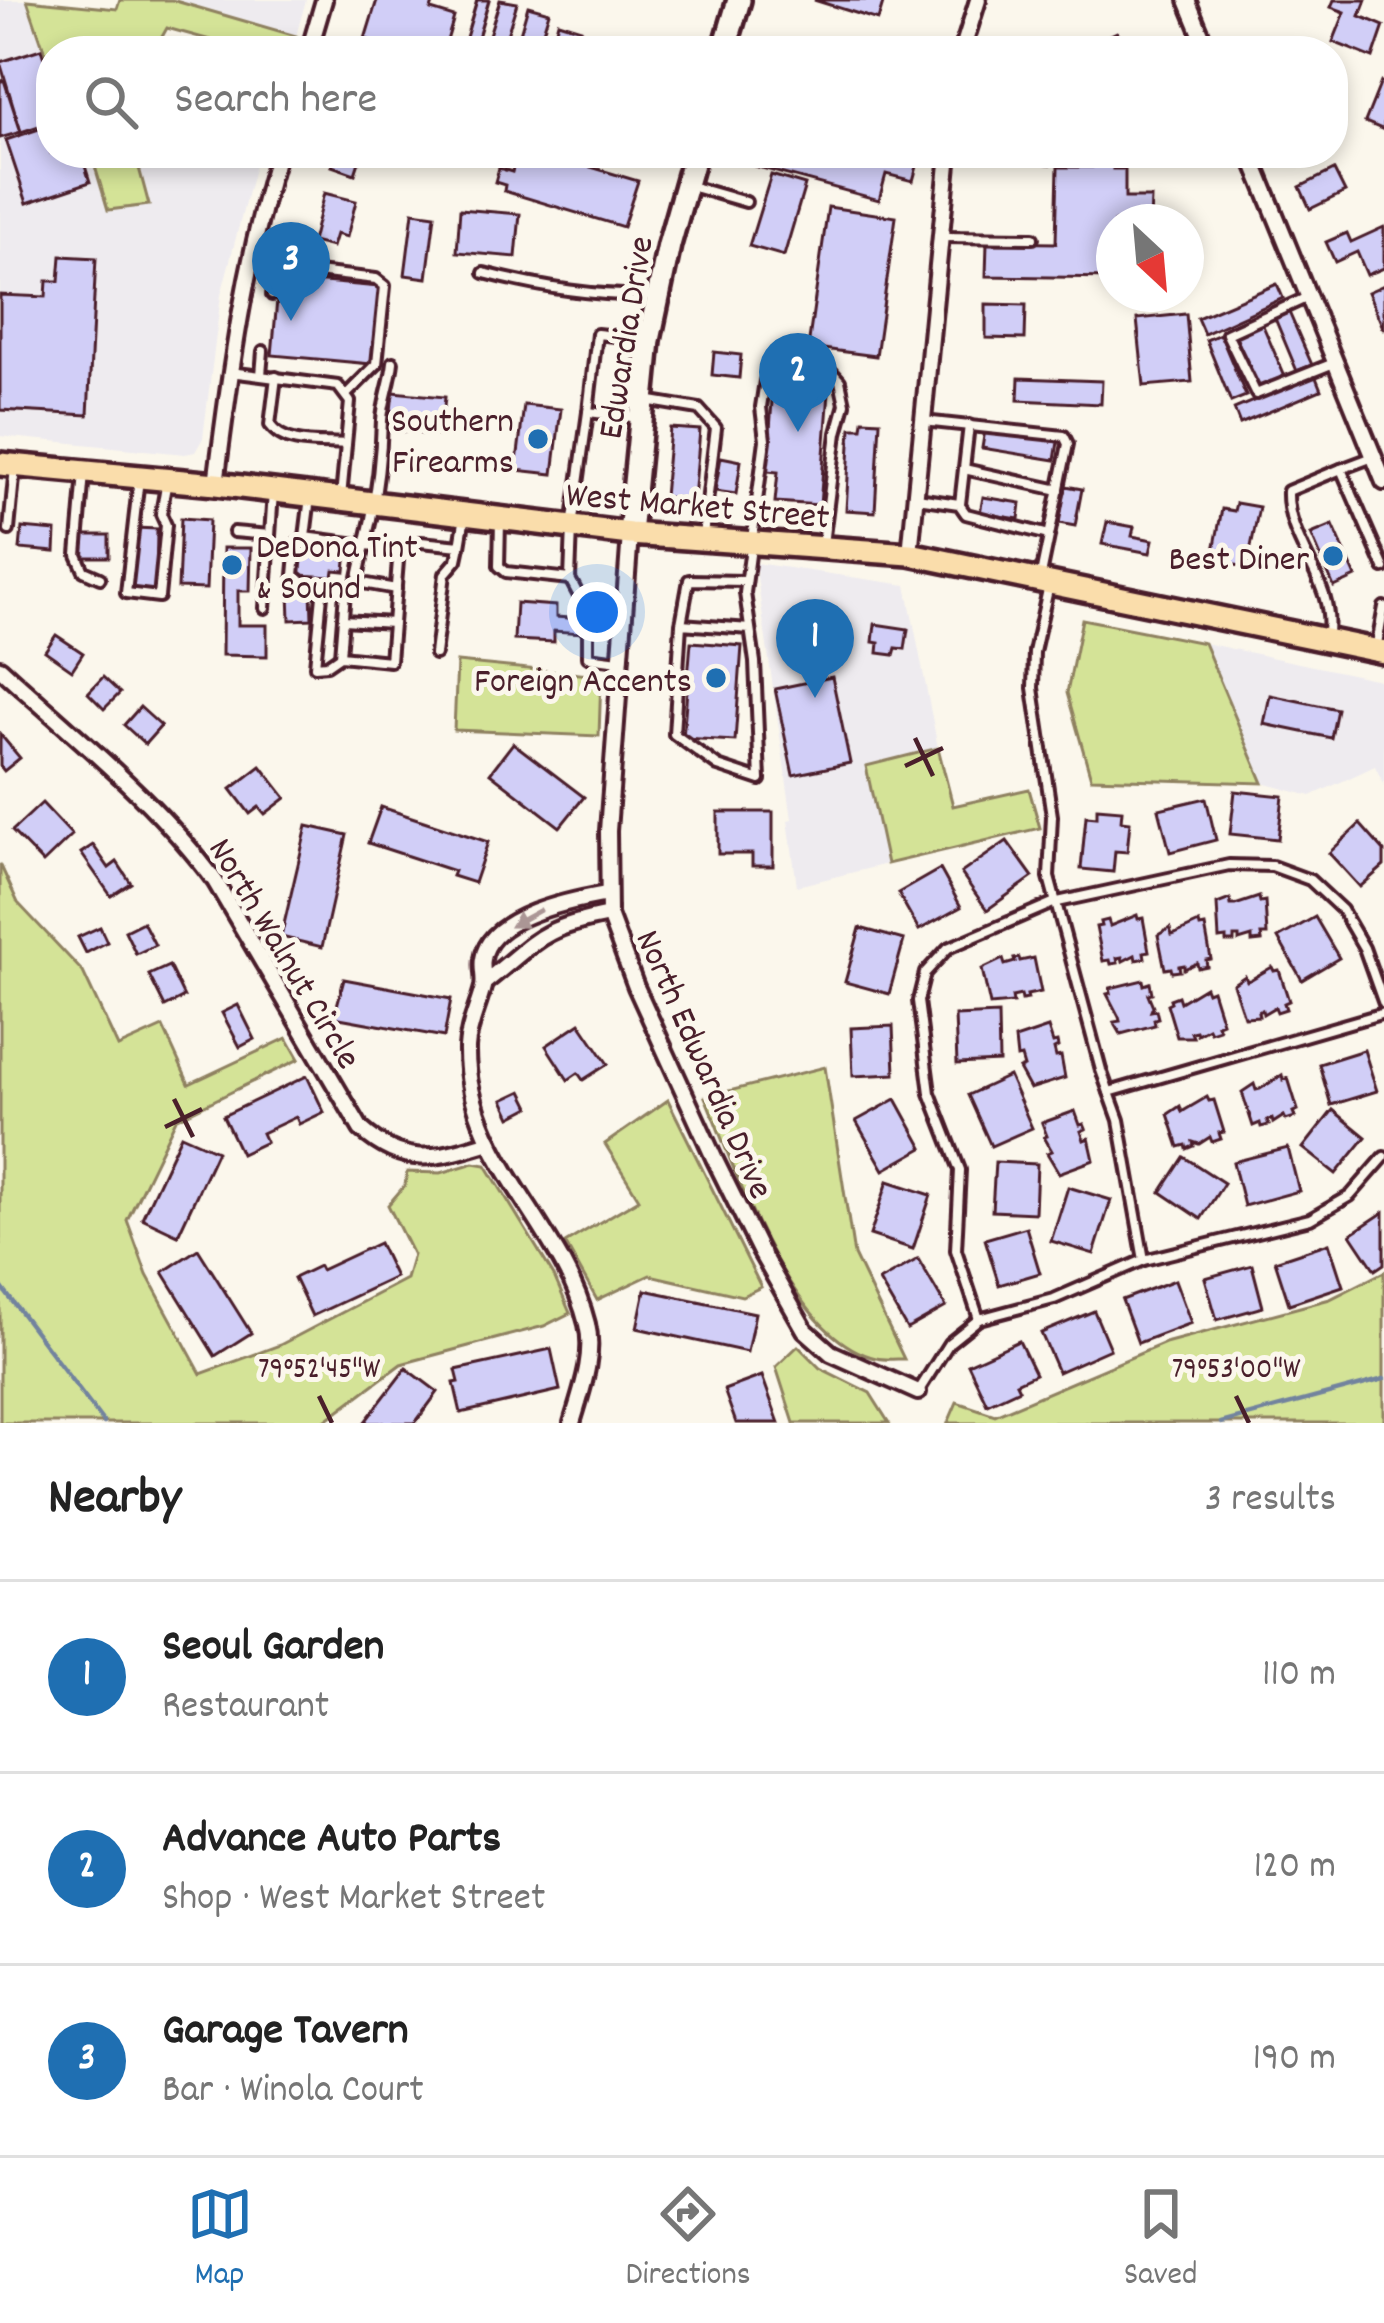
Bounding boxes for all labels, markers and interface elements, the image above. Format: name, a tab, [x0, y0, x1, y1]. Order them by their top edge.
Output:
search box	[36, 36, 1348, 168]
icon: search	[78, 69, 144, 135]
text: Search here	[174, 70, 377, 134]
north arrow	[1096, 204, 1204, 312]
pin: 3	[252, 222, 330, 321]
street label: Edwardia Drive	[587, 233, 671, 443]
pin: 2	[759, 333, 837, 432]
place label: Southern Firearms	[391, 398, 514, 491]
marker: Southern Firearms	[525, 426, 551, 452]
street label: West Market Street	[564, 472, 831, 546]
place label: DeDona Tint & Sound	[256, 524, 418, 617]
place label: Best Diner	[1168, 536, 1310, 588]
marker: Best Diner	[1320, 543, 1346, 569]
marker: DeDona Tint & Sound	[219, 552, 245, 578]
your location	[567, 582, 627, 642]
pin: 1	[776, 599, 854, 698]
place label: Foreign Accents	[474, 658, 692, 710]
marker: Foreign Accents	[703, 665, 729, 691]
street label: North Walnut Circle	[192, 830, 372, 1081]
one-way arrow	[509, 907, 543, 928]
street label: North Edwardia Drive	[619, 922, 784, 1208]
text: 79°52'45"W	[258, 1350, 381, 1393]
text: 79°53'00"W	[1172, 1350, 1301, 1393]
text: Nearby	[48, 1465, 181, 1537]
text: 3 results	[1205, 1474, 1336, 1529]
text: Seoul Garden	[162, 1617, 384, 1681]
text: 1	[83, 1649, 91, 1704]
text: 110 m	[1262, 1649, 1336, 1704]
text: Restaurant	[162, 1681, 329, 1736]
text: Advance Auto Parts	[162, 1809, 501, 1873]
text: 2	[78, 1841, 96, 1896]
text: 120 m	[1253, 1841, 1336, 1896]
text: Shop · West Market Street	[162, 1873, 545, 1928]
text: Garage Tavern	[162, 2001, 409, 2065]
text: 3	[78, 2033, 96, 2088]
text: 190 m	[1253, 2033, 1336, 2088]
text: Bar · Winola Court	[162, 2065, 424, 2120]
tab: Map	[187, 2181, 253, 2300]
tab: Directions	[626, 2181, 751, 2300]
tab: Saved	[1124, 2181, 1197, 2300]

